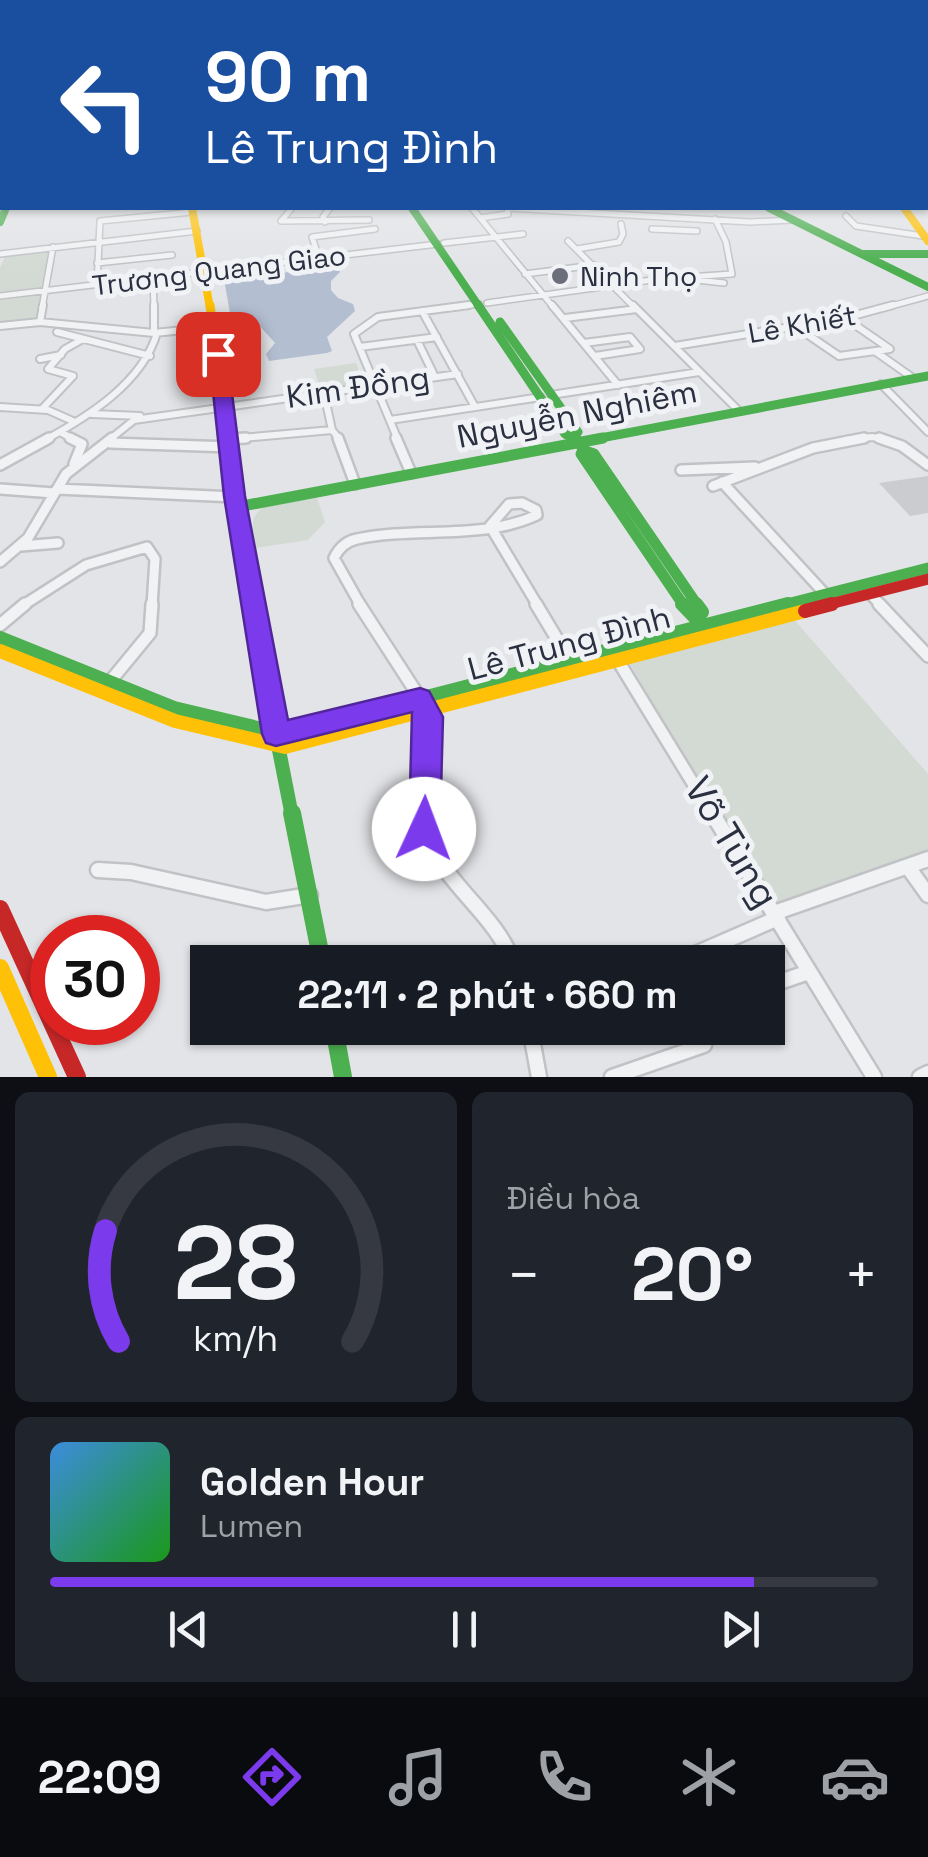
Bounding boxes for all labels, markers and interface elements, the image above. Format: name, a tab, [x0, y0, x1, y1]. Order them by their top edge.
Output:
text: 90 m	[205, 32, 371, 121]
icon: left	[40, 40, 170, 170]
text: Lê Trung Đình	[205, 119, 498, 176]
street label: Trương Quang Giao	[90, 237, 348, 303]
place label: Ninh Thọ	[580, 258, 697, 294]
marker: Ninh Thọ	[549, 265, 571, 287]
street label: Lê Khiết	[745, 297, 859, 351]
pin	[176, 312, 261, 397]
icon: arrive	[191, 327, 246, 382]
street label: Kim Đồng	[284, 357, 432, 417]
street label: Nguyễn Nghiêm	[454, 371, 700, 457]
street label: Lê Trung Đình	[463, 597, 675, 689]
street label: Võ Tùng	[674, 768, 790, 916]
position arrow	[372, 777, 476, 881]
speed limit sign: 30	[30, 915, 160, 1045]
text: 22:11 · 2 phút · 660 m	[297, 971, 678, 1019]
text: Điều hòa	[507, 1178, 640, 1218]
text: 28	[174, 1197, 298, 1329]
text: 20°	[631, 1226, 754, 1322]
text: −	[507, 1240, 541, 1310]
text: +	[844, 1240, 878, 1310]
text: km/h	[193, 1316, 278, 1361]
text: Golden Hour	[200, 1458, 424, 1506]
text: Lumen	[200, 1506, 303, 1546]
icon: previous	[161, 1602, 216, 1657]
icon: pause	[437, 1602, 492, 1657]
icon: next	[713, 1602, 768, 1657]
icon: directions	[237, 1742, 307, 1812]
icon: music	[383, 1742, 453, 1812]
icon: phone	[529, 1742, 599, 1812]
icon: climate	[674, 1742, 744, 1812]
icon: car	[820, 1742, 890, 1812]
text: 22:09	[38, 1749, 162, 1806]

